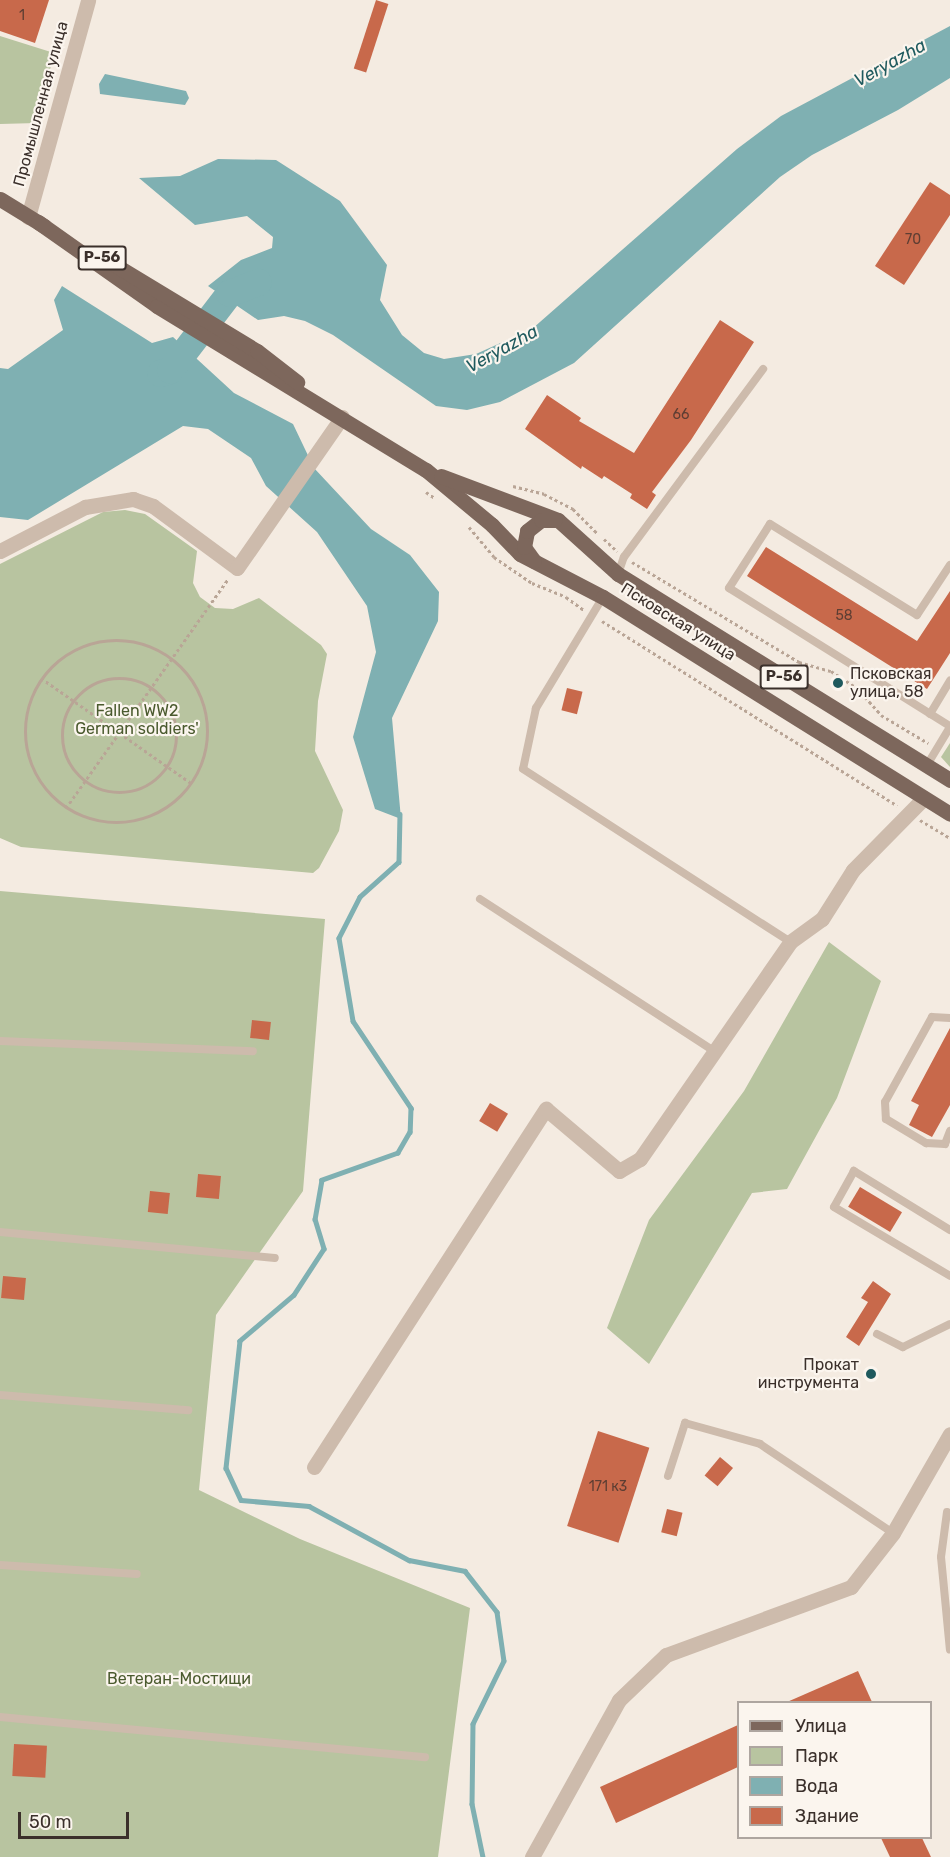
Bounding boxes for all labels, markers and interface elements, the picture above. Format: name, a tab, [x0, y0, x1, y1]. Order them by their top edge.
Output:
house number: 1	[19, 8, 25, 24]
street label: Промышленная улица	[10, 19, 72, 189]
water label: Veryazha	[850, 34, 930, 92]
house number: 70	[905, 232, 921, 248]
road number: Р-56	[76, 246, 128, 270]
water label: Veryazha	[462, 320, 542, 378]
house number: 66	[673, 407, 689, 423]
street label: Псковская улица	[617, 579, 739, 665]
house number: 58	[835, 608, 853, 624]
place label: Псковская улица, 58	[850, 664, 932, 702]
road number: Р-56	[758, 665, 810, 689]
marker: Псковская улица, 58	[831, 676, 845, 690]
park label: Fallen WW2 German soldiers'	[75, 701, 199, 739]
place label: Прокат инструмента	[758, 1355, 859, 1393]
marker: Прокат инструмента	[864, 1367, 878, 1381]
house number: 171 к3	[589, 1479, 627, 1495]
park label: Ветеран-Мостищи	[107, 1669, 251, 1689]
legend	[737, 1701, 932, 1839]
text: Улица	[795, 1715, 847, 1737]
text: Парк	[795, 1745, 838, 1767]
text: Вода	[795, 1775, 838, 1797]
scale bar	[21, 1800, 132, 1838]
text: Здание	[795, 1805, 859, 1827]
text: 50 m	[29, 1811, 72, 1833]

